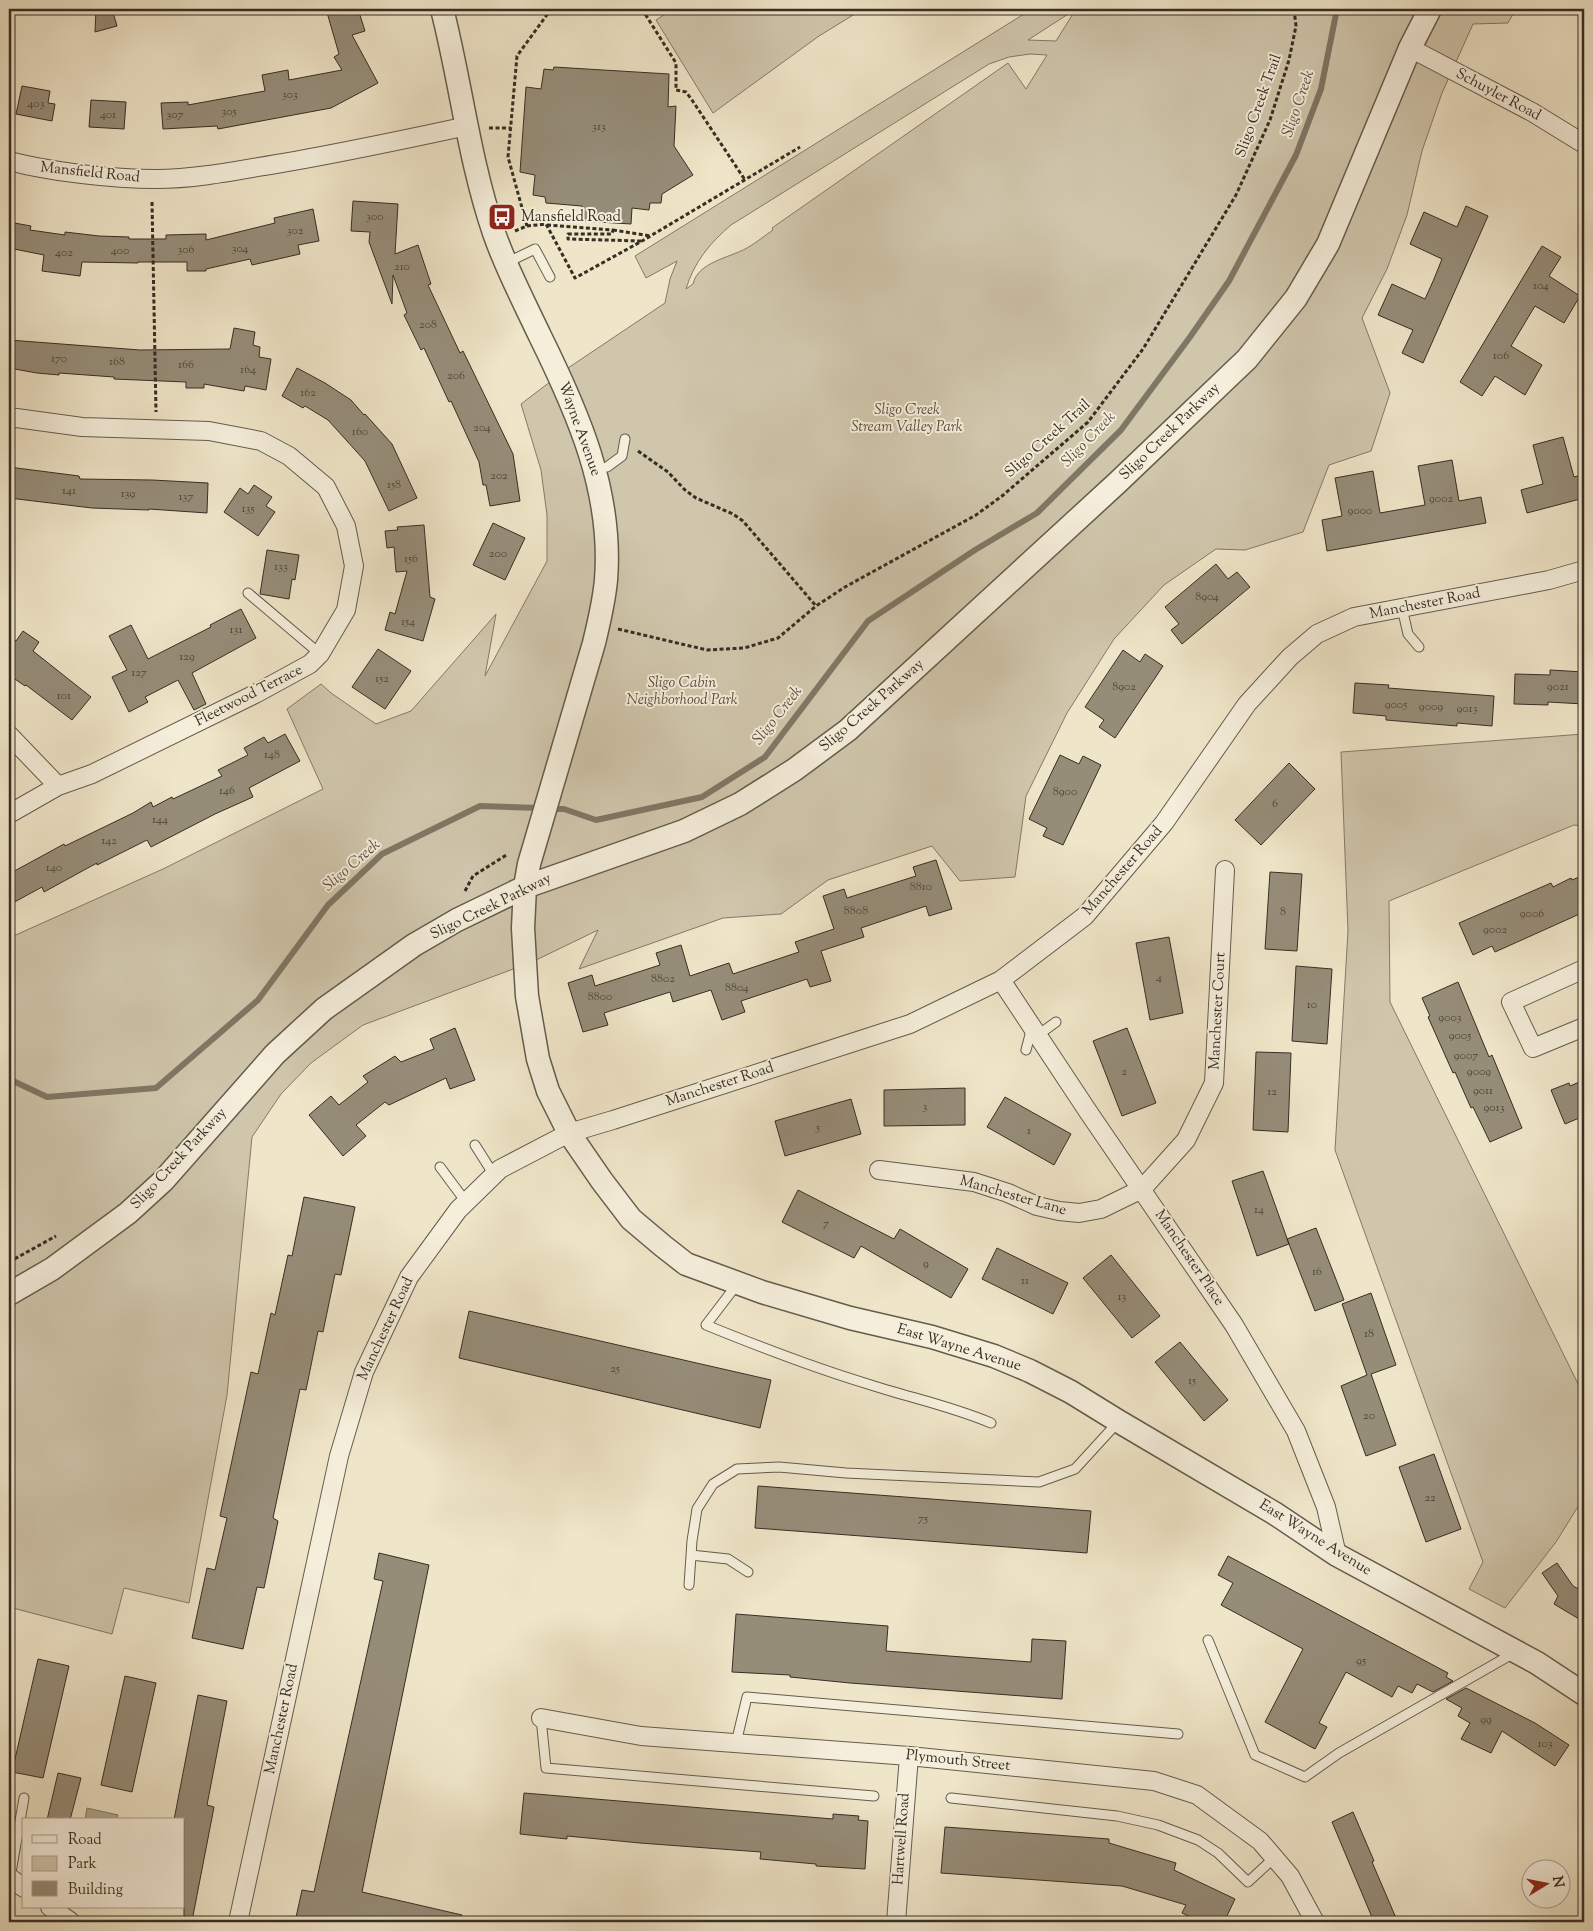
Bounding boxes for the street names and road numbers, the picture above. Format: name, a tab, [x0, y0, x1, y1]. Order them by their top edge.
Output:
street label: Sligo Creek Trail	[1231, 51, 1287, 161]
street label: Schuyler Road	[1452, 64, 1545, 127]
street label: Mansfield Road	[39, 157, 141, 189]
street label: Sligo Creek Parkway	[1115, 378, 1225, 486]
street label: Wayne Avenue	[552, 379, 606, 479]
street label: Sligo Creek Trail	[1001, 396, 1095, 482]
street label: Manchester Road	[1368, 583, 1483, 625]
street label: Sligo Creek Parkway	[815, 654, 929, 757]
street label: Fleetwood Terrace	[192, 660, 306, 732]
street label: Manchester Road	[1078, 821, 1168, 920]
street label: Sligo Creek Parkway	[427, 868, 556, 945]
street label: Manchester Court	[1204, 952, 1232, 1070]
street label: Manchester Road	[663, 1057, 777, 1112]
street label: Sligo Creek Parkway	[126, 1103, 232, 1215]
street label: Manchester Lane	[957, 1171, 1069, 1221]
street label: Manchester Place	[1149, 1206, 1229, 1310]
street label: Manchester Road	[353, 1273, 419, 1384]
street label: East Wayne Avenue	[894, 1319, 1024, 1377]
street label: East Wayne Avenue	[1255, 1495, 1375, 1581]
street label: Manchester Road	[260, 1661, 304, 1776]
street label: Plymouth Street	[905, 1745, 1011, 1777]
street label: Hartwell Road	[888, 1792, 916, 1886]

